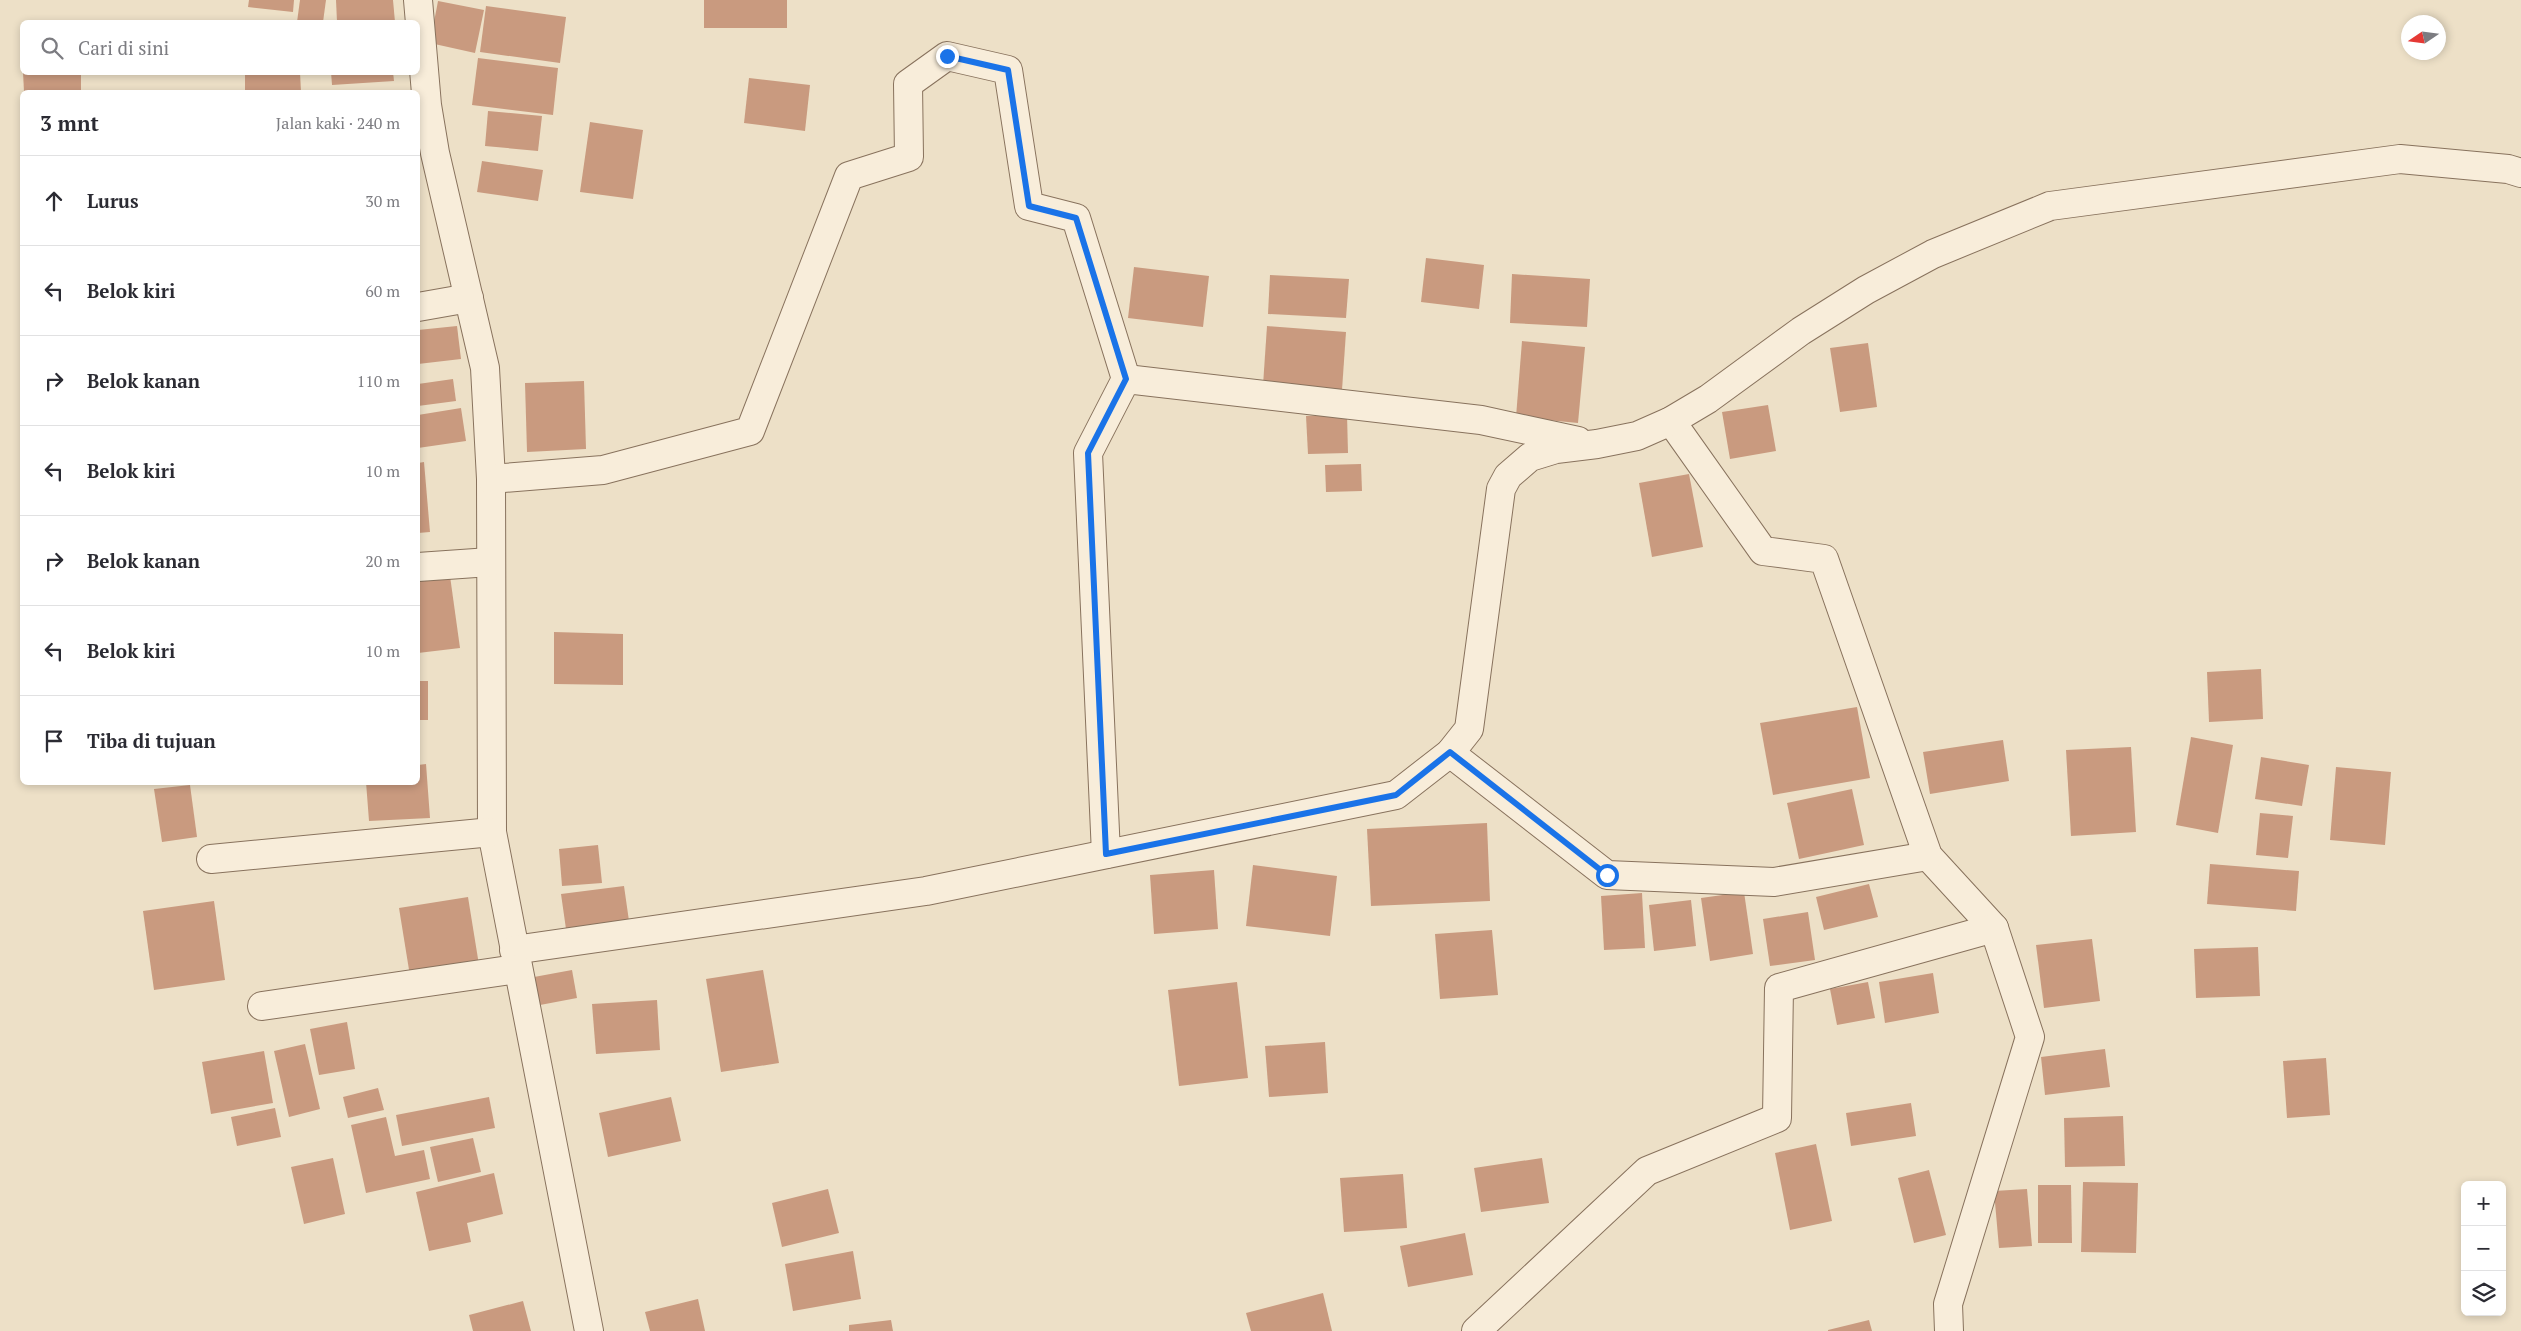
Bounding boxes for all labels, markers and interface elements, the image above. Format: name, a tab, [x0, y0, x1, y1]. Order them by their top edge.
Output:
north arrow	[2401, 15, 2446, 60]
search box	[20, 20, 420, 75]
icon: search	[38, 34, 66, 62]
text: Cari di sini	[78, 35, 169, 60]
route end	[936, 45, 959, 68]
text: 3 mnt	[40, 109, 99, 137]
text: Jalan kaki · 240 m	[276, 112, 400, 134]
icon: ahead	[40, 187, 68, 215]
text: Lurus	[87, 188, 139, 213]
text: 30 m	[365, 190, 400, 212]
icon: left	[40, 277, 68, 305]
text: Belok kiri	[87, 278, 175, 303]
text: 60 m	[365, 280, 400, 302]
icon: right	[40, 367, 68, 395]
text: Belok kanan	[87, 368, 200, 393]
text: 110 m	[357, 370, 400, 392]
icon: left	[40, 457, 68, 485]
text: Belok kiri	[87, 458, 175, 483]
text: 10 m	[365, 460, 400, 482]
icon: right	[40, 547, 68, 575]
text: Belok kanan	[87, 548, 200, 573]
text: 20 m	[365, 550, 400, 572]
icon: left	[40, 637, 68, 665]
text: Belok kiri	[87, 638, 175, 663]
text: 10 m	[365, 640, 400, 662]
icon: arrive	[40, 727, 68, 755]
text: Tiba di tujuan	[87, 728, 216, 753]
route start	[1596, 864, 1619, 887]
map controls	[2461, 1181, 2506, 1316]
button: +	[2461, 1181, 2506, 1226]
button: −	[2461, 1226, 2506, 1271]
button: layers	[2461, 1271, 2506, 1316]

